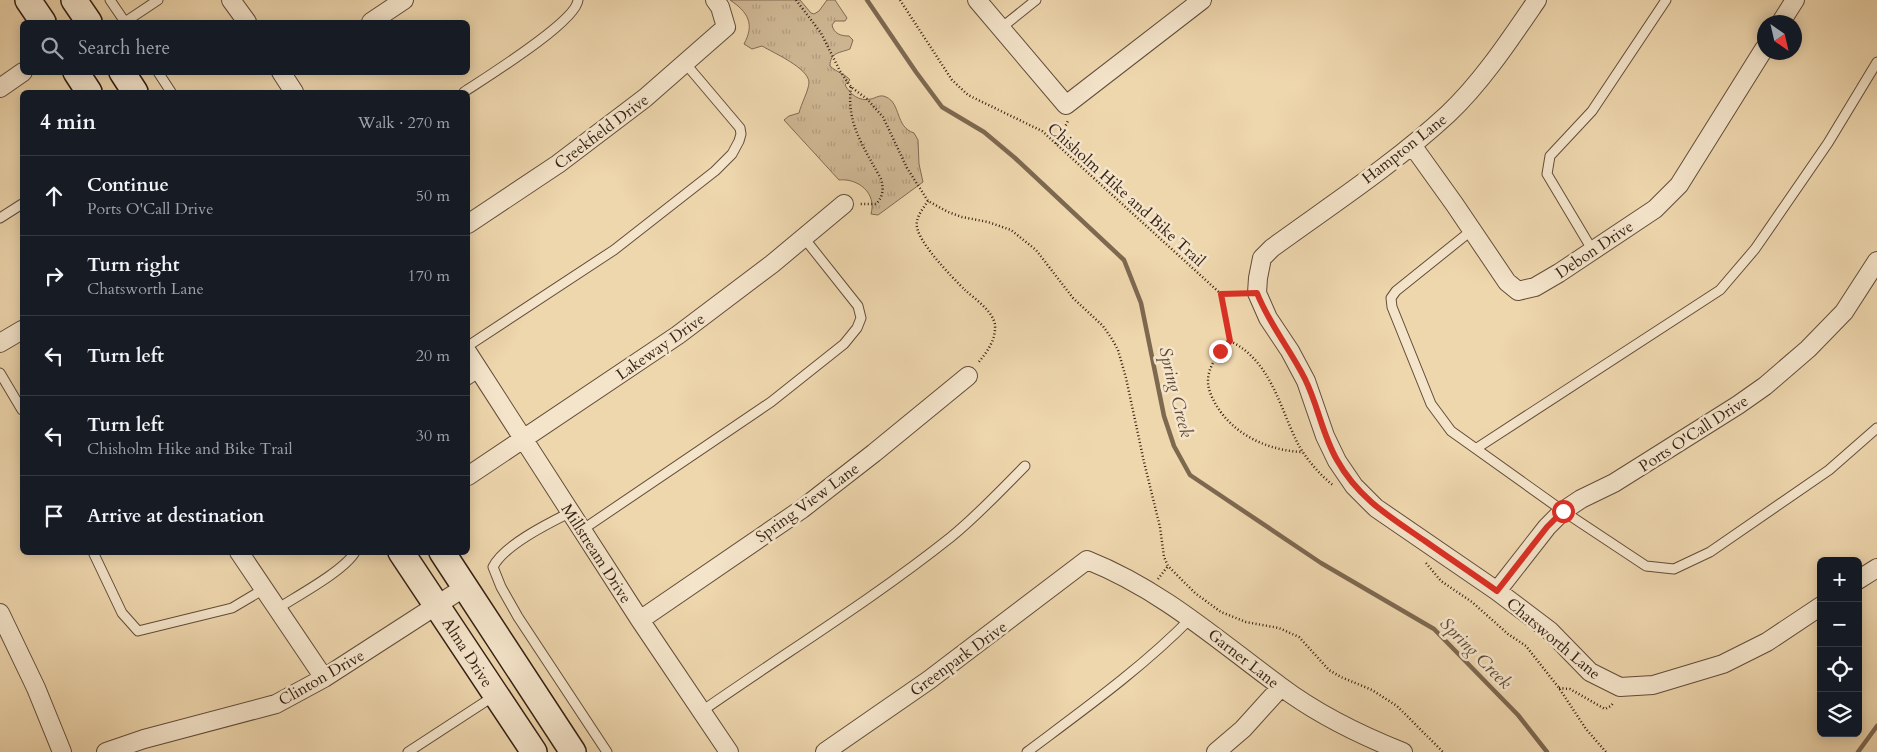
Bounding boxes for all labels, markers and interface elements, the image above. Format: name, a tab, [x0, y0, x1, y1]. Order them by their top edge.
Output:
north arrow	[1757, 15, 1802, 60]
search box	[20, 20, 470, 75]
icon: search	[38, 34, 66, 62]
text: Search here	[78, 35, 170, 61]
street label: Creekfield Drive	[550, 89, 653, 175]
text: 4 min	[40, 108, 96, 137]
street label: Hampton Lane	[1358, 109, 1452, 189]
text: Walk · 270 m	[358, 112, 450, 134]
street label: Chisholm Hike and Bike Trail	[1043, 118, 1210, 272]
text: Continue	[87, 172, 169, 198]
icon: ahead	[40, 182, 68, 210]
text: 50 m	[416, 185, 450, 207]
text: Ports O'Call Drive	[87, 198, 213, 220]
street label: Debon Drive	[1551, 216, 1638, 284]
text: Turn right	[87, 252, 179, 278]
icon: right	[40, 262, 68, 290]
text: 170 m	[408, 265, 450, 287]
text: Chatsworth Lane	[87, 278, 204, 300]
street label: Lakeway Drive	[612, 308, 709, 386]
route end	[1209, 340, 1232, 363]
icon: left	[40, 342, 68, 370]
text: Turn left	[87, 343, 164, 369]
water label: Spring Creek	[1152, 344, 1199, 440]
text: 20 m	[416, 345, 450, 367]
street label: Ports O'Call Drive	[1635, 390, 1753, 477]
text: Turn left	[87, 412, 164, 438]
icon: left	[40, 422, 68, 450]
text: 30 m	[416, 425, 450, 447]
text: Chisholm Hike and Bike Trail	[87, 438, 293, 460]
street label: Spring View Lane	[751, 458, 864, 548]
street label: Millstream Drive	[556, 499, 637, 608]
route start	[1552, 500, 1575, 523]
icon: arrive	[40, 502, 68, 530]
text: Arrive at destination	[87, 503, 264, 529]
map controls	[1817, 557, 1862, 737]
button: +	[1817, 557, 1862, 602]
street label: Chatsworth Lane	[1502, 593, 1605, 685]
button: −	[1817, 602, 1862, 647]
water label: Spring Creek	[1434, 612, 1517, 695]
street label: Alma Drive	[436, 613, 498, 692]
street label: Greenpark Drive	[906, 616, 1012, 701]
street label: Garner Lane	[1203, 624, 1284, 694]
street label: Clinton Drive	[275, 644, 368, 711]
button: locate	[1817, 647, 1862, 692]
button: layers	[1817, 692, 1862, 737]

